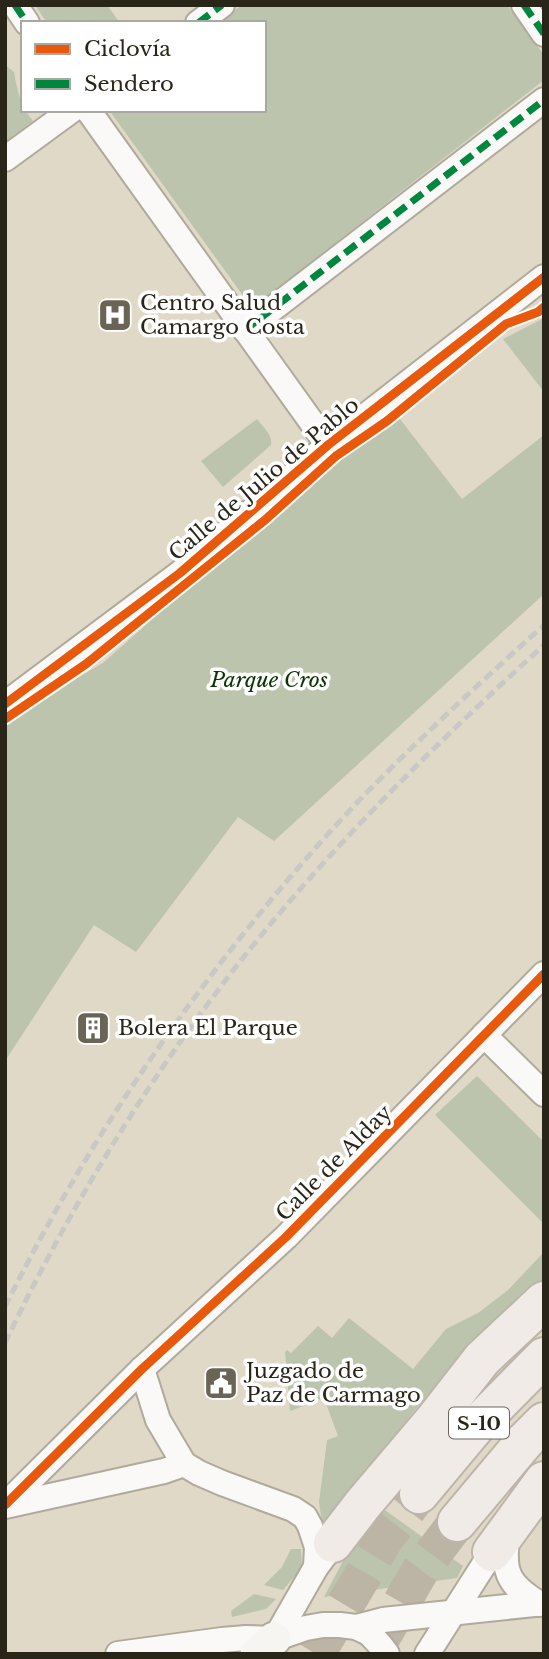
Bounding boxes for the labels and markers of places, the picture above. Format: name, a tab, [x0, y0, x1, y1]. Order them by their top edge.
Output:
place label: Centro Salud Camargo Costa	[140, 290, 305, 340]
hospital icon: Centro Salud Camargo Costa	[96, 296, 134, 334]
building icon: Bolera El Parque	[74, 1009, 112, 1047]
place label: Bolera El Parque	[118, 1015, 298, 1041]
place label: Juzgado de Paz de Carmago	[243, 1358, 421, 1408]
public building icon: Juzgado de Paz de Carmago	[202, 1364, 240, 1402]

